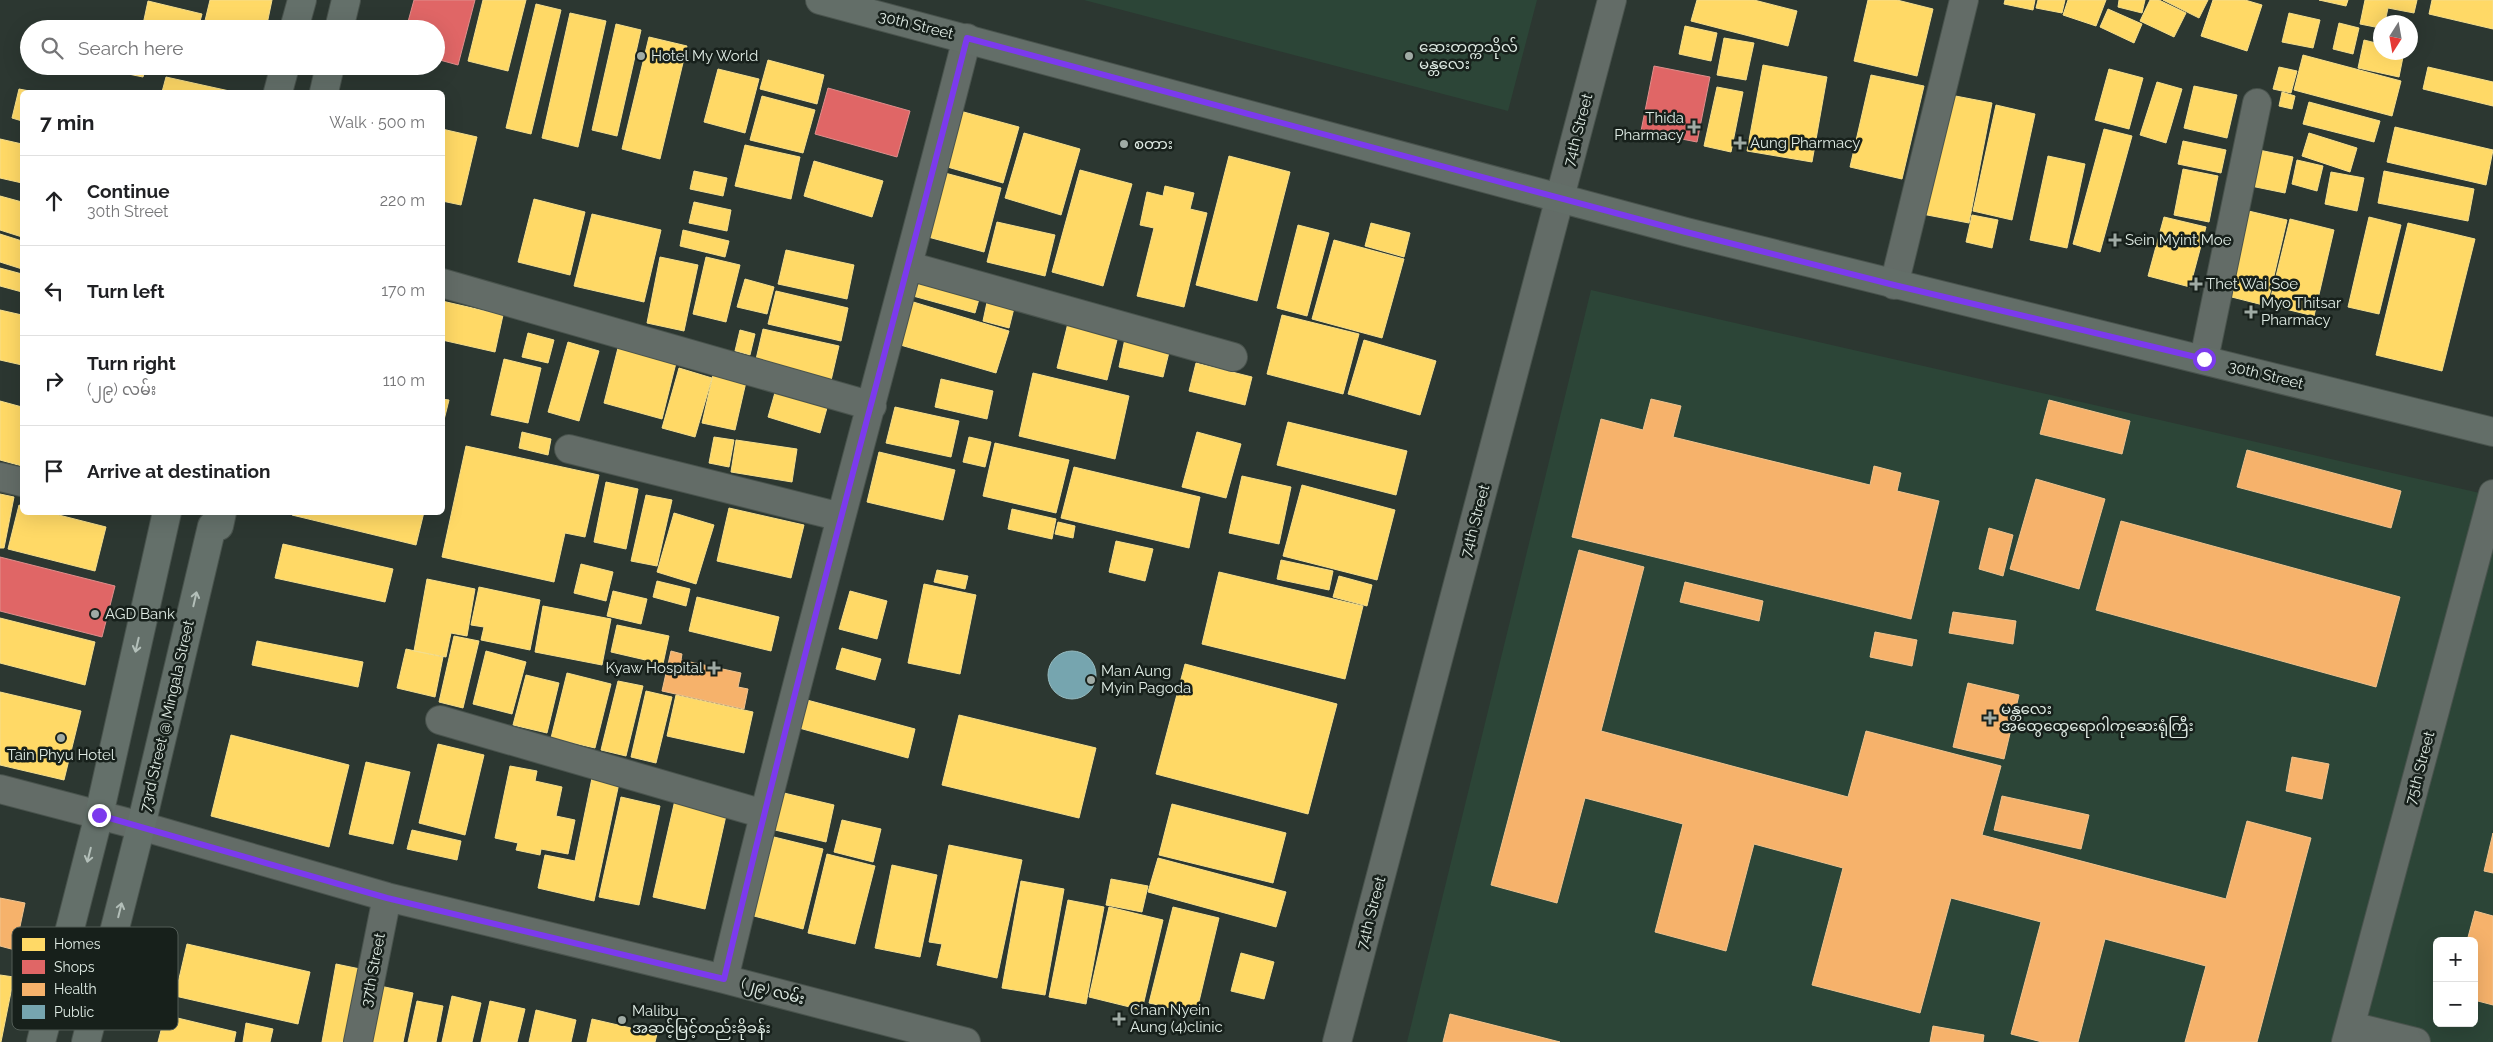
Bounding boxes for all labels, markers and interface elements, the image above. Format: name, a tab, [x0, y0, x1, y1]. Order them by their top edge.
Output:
street label: 30th Street	[877, 7, 955, 43]
north arrow	[2373, 15, 2418, 60]
search box	[20, 20, 445, 75]
icon: search	[38, 34, 66, 62]
text: Search here	[78, 37, 184, 59]
place label: ဆေးတက္ကသိုလ် မန္တလေး	[1419, 37, 1518, 76]
place label: Hotel My World	[651, 47, 758, 65]
marker: Hotel My World	[635, 50, 647, 62]
marker: ဆေးတက္ကသိုလ် မန္တလေး	[1403, 50, 1415, 62]
street label: 74th Street	[1560, 92, 1596, 168]
place label: Thida Pharmacy	[1614, 109, 1684, 144]
text: 7 min	[40, 110, 94, 135]
text: Walk · 500 m	[329, 113, 425, 132]
marker: Thida Pharmacy	[1688, 121, 1700, 133]
place label: Aung Pharmacy	[1750, 134, 1860, 152]
place label: စတား	[1134, 135, 1173, 153]
marker: Aung Pharmacy	[1734, 137, 1746, 149]
marker: စတား	[1118, 138, 1130, 150]
text: Continue	[87, 180, 170, 202]
icon: ahead	[40, 187, 68, 215]
text: 220 m	[380, 191, 425, 210]
text: 30th Street	[87, 202, 168, 221]
place label: Sein Myint Moe	[2125, 231, 2232, 249]
marker: Sein Myint Moe	[2109, 234, 2121, 246]
place label: Thet Wai Soe	[2206, 275, 2298, 293]
icon: left	[40, 277, 68, 305]
marker: Thet Wai Soe	[2190, 278, 2202, 290]
text: Turn left	[87, 280, 164, 302]
text: 170 m	[381, 281, 425, 300]
place label: Myo Thitsar Pharmacy	[2261, 294, 2342, 329]
marker: Myo Thitsar Pharmacy	[2245, 306, 2257, 318]
route start	[2193, 348, 2216, 371]
text: Turn right	[87, 352, 176, 374]
street label: 30th Street	[2227, 357, 2305, 393]
icon: right	[40, 367, 68, 395]
text: 110 m	[383, 371, 425, 390]
text: (၂၉) လမ်း	[87, 380, 156, 399]
icon: arrive	[40, 457, 68, 485]
text: Arrive at destination	[87, 460, 271, 482]
street label: 74th Street	[1457, 483, 1493, 559]
one-way arrow	[191, 591, 200, 607]
place label: AGD Bank	[105, 605, 175, 623]
marker: AGD Bank	[89, 608, 101, 620]
street label: 73rd Street @ Mingala Street	[136, 618, 198, 814]
one-way arrow	[132, 637, 141, 653]
place label: Kyaw Hospital	[606, 659, 704, 677]
marker: Kyaw Hospital	[707, 661, 721, 675]
place label: Man Aung Myin Pagoda	[1101, 662, 1191, 697]
marker: Man Aung Myin Pagoda	[1085, 674, 1097, 686]
place label: မန္တလေး အထွေထွေရောဂါကုဆေးရုံကြီး	[2001, 700, 2194, 738]
marker: မန္တလေး အထွေထွေရောဂါကုဆေးရုံကြီး	[1983, 711, 1997, 725]
street label: 75th Street	[2402, 729, 2438, 807]
marker: Tain Phyu Hotel	[55, 732, 67, 744]
place label: Tain Phyu Hotel	[7, 746, 116, 764]
route end	[88, 804, 111, 827]
one-way arrow	[84, 846, 93, 862]
street label: 74th Street	[1353, 875, 1389, 951]
one-way arrow	[116, 902, 125, 918]
legend	[12, 927, 178, 1030]
street label: 37th Street	[357, 931, 389, 1009]
text: Homes	[54, 936, 101, 952]
map controls	[2433, 937, 2478, 1027]
button: +	[2433, 937, 2478, 982]
text: Shops	[54, 959, 95, 975]
street label: (၂၉) လမ်း	[738, 973, 807, 1011]
text: Health	[54, 981, 97, 997]
button: −	[2433, 982, 2478, 1027]
place label: Chan Nyein Aung (4)clinic	[1130, 1001, 1223, 1036]
place label: Malibu အဆင့်မြင့်တည်းခိုခန်း	[632, 1002, 771, 1040]
text: Public	[54, 1004, 95, 1020]
marker: Chan Nyein Aung (4)clinic	[1112, 1012, 1126, 1026]
marker: Malibu အဆင့်မြင့်တည်းခိုခန်း	[616, 1014, 628, 1026]

